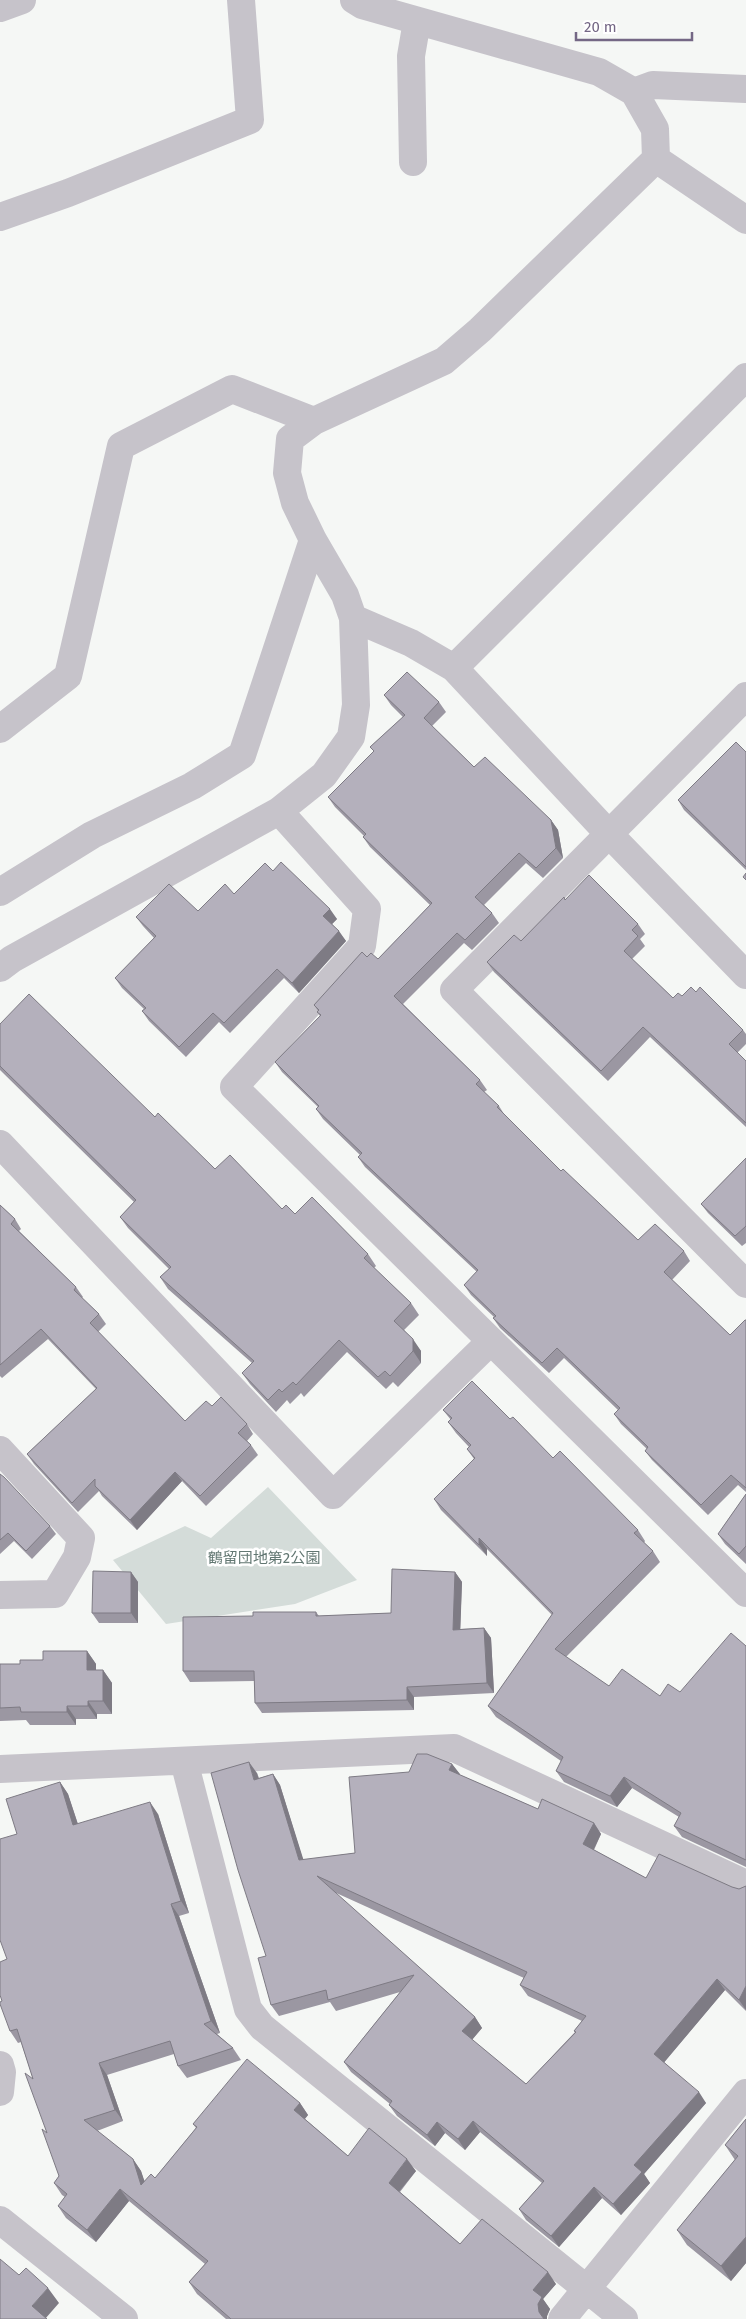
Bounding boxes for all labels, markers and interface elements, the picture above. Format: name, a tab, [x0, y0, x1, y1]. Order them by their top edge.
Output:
scale bar	[576, 10, 692, 42]
text: 20 m	[584, 18, 617, 36]
park label: 鶴留団地第2公園	[208, 1549, 320, 1567]

